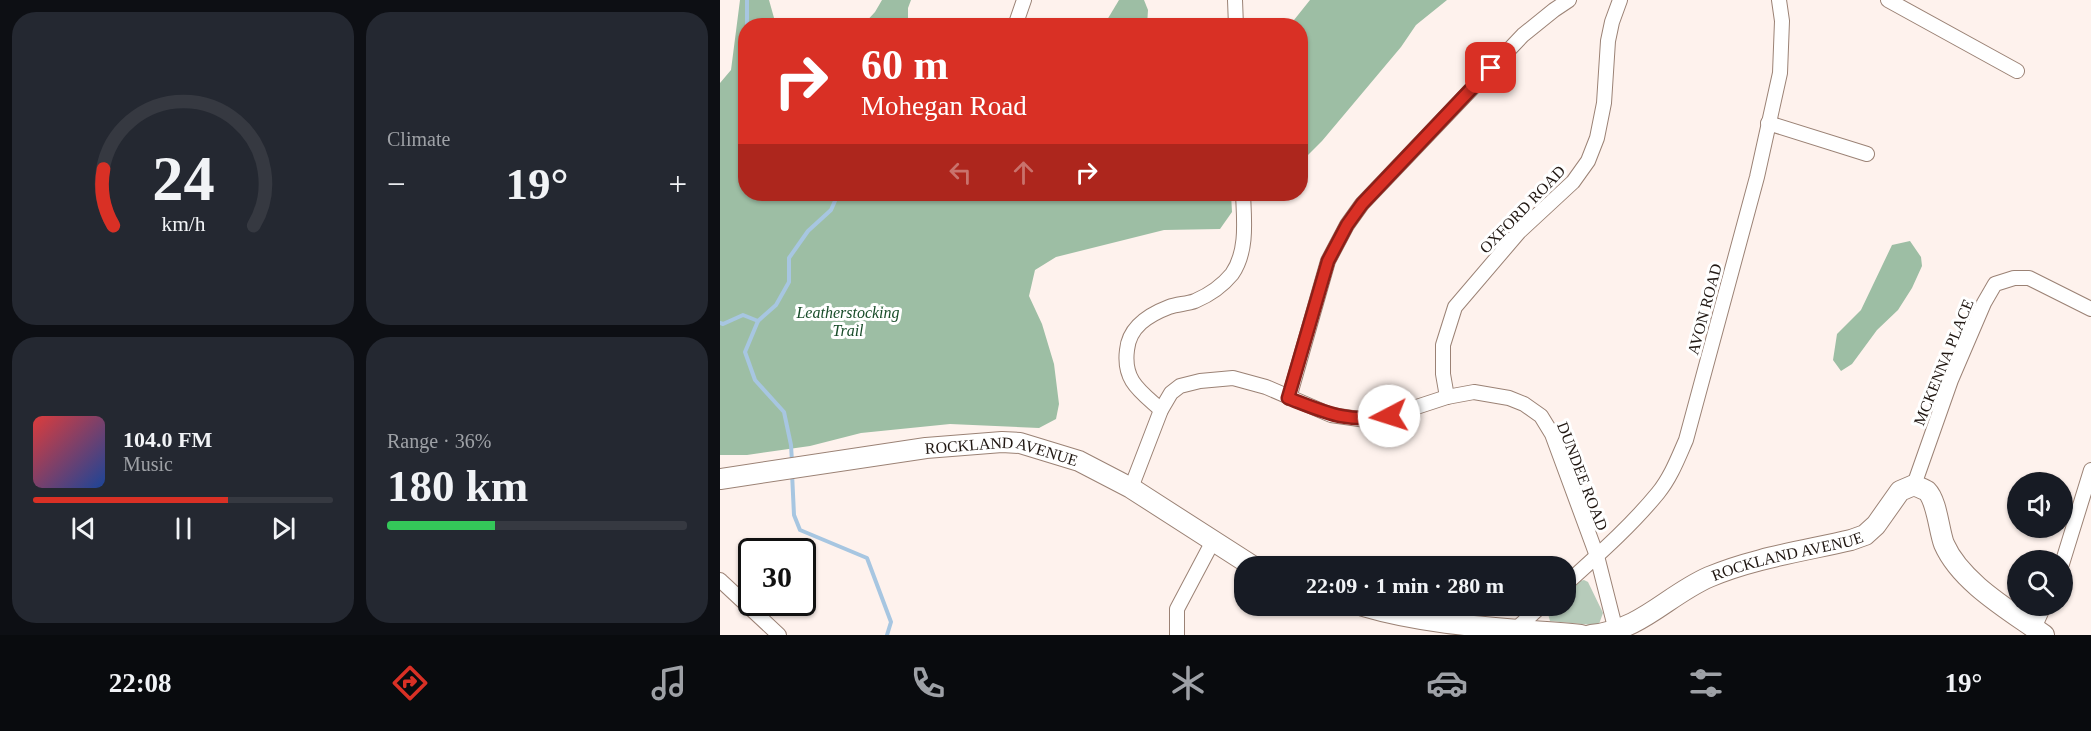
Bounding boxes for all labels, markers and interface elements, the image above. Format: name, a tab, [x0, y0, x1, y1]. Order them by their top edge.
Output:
icon: right	[762, 42, 840, 120]
text: 60 m	[861, 42, 949, 88]
pin	[1465, 42, 1516, 93]
icon: arrive	[1474, 51, 1507, 84]
text: Mohegan Road	[861, 91, 1027, 121]
text: Climate	[387, 128, 450, 150]
text: 24	[152, 144, 214, 213]
icon: left	[944, 156, 977, 189]
icon: ahead	[1007, 156, 1040, 189]
icon: right	[1070, 156, 1103, 189]
text: 19°	[506, 159, 569, 209]
street label: OXFORD ROAD	[1476, 162, 1568, 257]
text: −	[387, 166, 406, 202]
text: +	[668, 166, 687, 202]
text: km/h	[161, 212, 205, 236]
street label: AVON ROAD	[1684, 262, 1725, 356]
street label: MCKENNA PLACE	[1910, 297, 1977, 428]
park label: Leatherstocking Trail	[795, 304, 900, 339]
position arrow	[1357, 384, 1421, 448]
street label: DUNDEE ROAD	[1554, 419, 1611, 533]
text: 104.0 FM	[123, 427, 212, 452]
text: Range · 36%	[387, 430, 491, 452]
street label: ROCKLAND AVENUE	[924, 434, 1080, 469]
text: Music	[123, 453, 173, 475]
text: 180 km	[387, 461, 528, 511]
map controls	[2007, 472, 2073, 616]
button: sound	[2007, 472, 2073, 538]
icon: previous	[67, 512, 100, 545]
icon: pause	[167, 512, 200, 545]
icon: next	[267, 512, 300, 545]
street label: ROCKLAND AVENUE	[1709, 528, 1865, 584]
speed limit sign: 30	[738, 538, 816, 616]
button: search	[2007, 550, 2073, 616]
text: 22:09 · 1 min · 280 m	[1306, 573, 1504, 598]
icon: directions	[389, 662, 431, 704]
icon: music	[648, 662, 690, 704]
icon: phone	[907, 662, 949, 704]
icon: climate	[1167, 662, 1209, 704]
icon: car	[1426, 662, 1468, 704]
icon: filters	[1685, 662, 1727, 704]
text: 22:08	[109, 668, 172, 698]
text: 19°	[1944, 668, 1982, 698]

